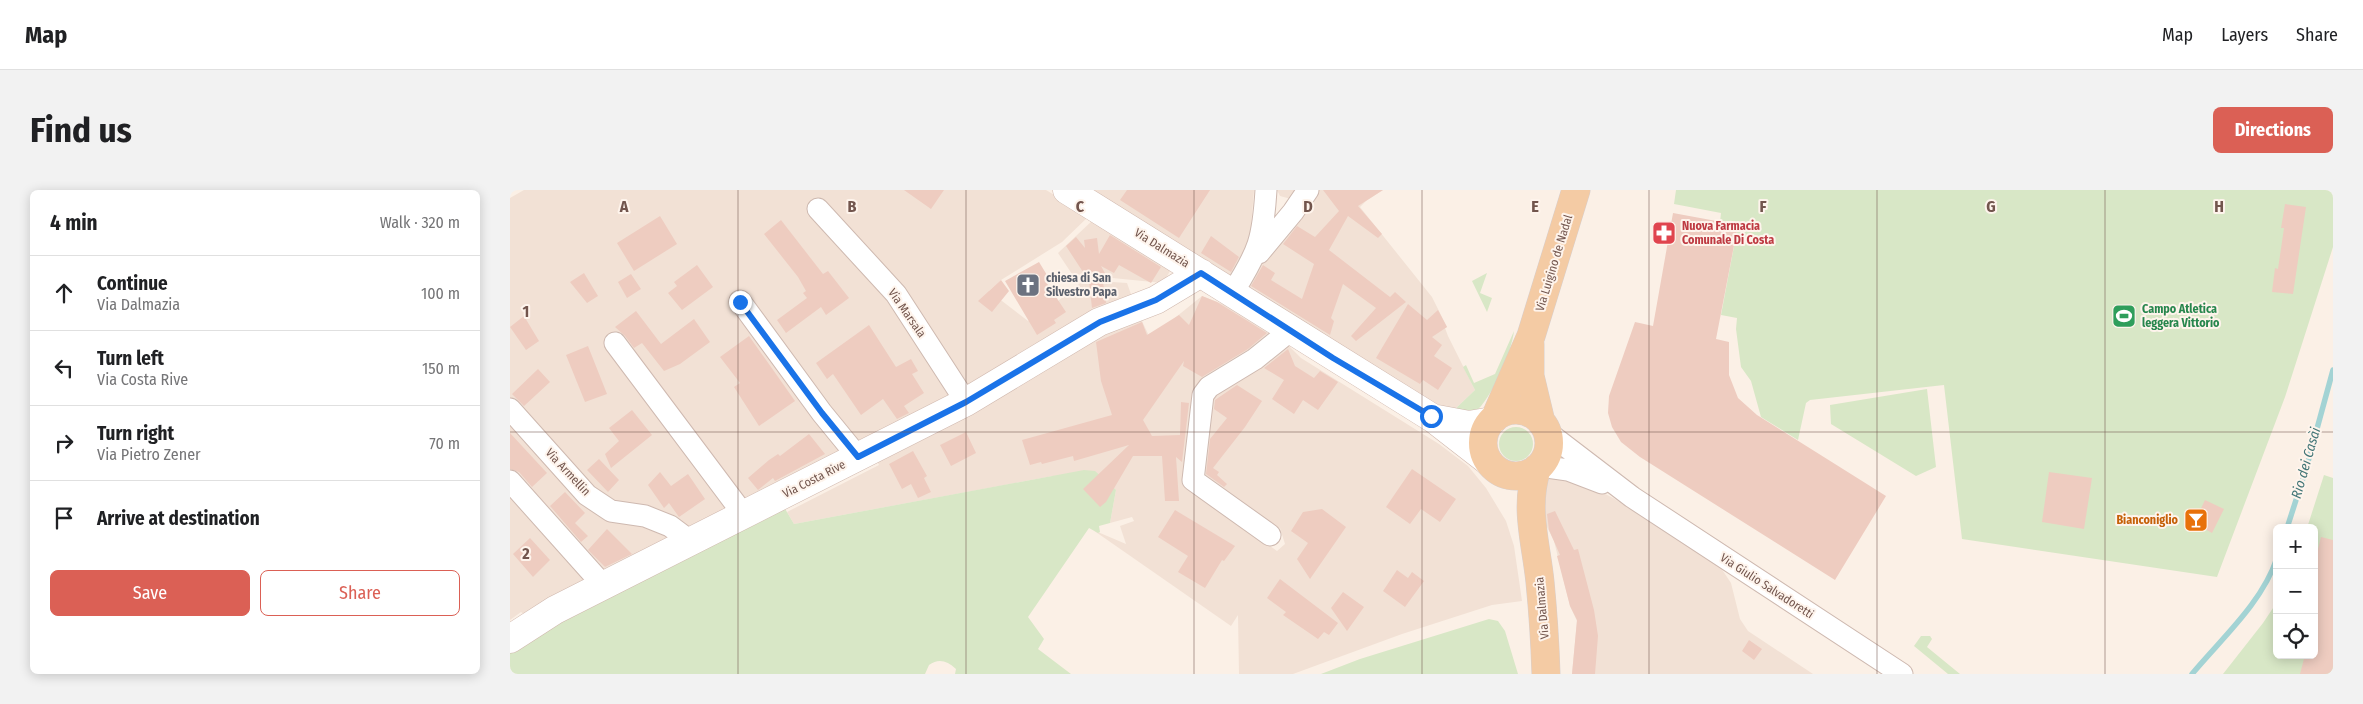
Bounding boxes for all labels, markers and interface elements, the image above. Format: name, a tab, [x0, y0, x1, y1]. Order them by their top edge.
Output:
text: Map	[25, 21, 67, 49]
text: Map	[2162, 24, 2193, 46]
text: Layers	[2221, 24, 2268, 46]
text: Share	[2296, 24, 2338, 46]
button: Directions	[2213, 107, 2333, 153]
text: Find us	[30, 109, 132, 151]
text: A	[619, 197, 629, 216]
text: B	[848, 197, 857, 216]
text: C	[1076, 197, 1085, 216]
text: D	[1303, 197, 1313, 216]
text: E	[1531, 197, 1539, 216]
text: F	[1759, 197, 1767, 216]
text: G	[1986, 197, 1996, 216]
text: H	[2214, 197, 2224, 216]
text: 4 min	[50, 210, 98, 236]
text: Walk · 320 m	[380, 213, 460, 232]
street label: Via Luigino de Nadal	[1533, 213, 1575, 313]
place label: Nuova Farmacia Comunale Di Costa	[1682, 219, 1774, 247]
pharmacy icon: Nuova Farmacia Comunale Di Costa	[1651, 220, 1677, 246]
street label: Via Dalmazia	[1132, 226, 1192, 271]
place label: chiesa di San Silvestro Papa	[1046, 271, 1117, 299]
text: Continue	[97, 272, 168, 295]
church icon: chiesa di San Silvestro Papa	[1015, 272, 1041, 298]
icon: ahead	[50, 279, 78, 307]
text: 100 m	[421, 284, 460, 303]
street label: Via Marsala	[885, 286, 929, 340]
route end	[729, 291, 752, 314]
text: Via Dalmazia	[97, 295, 180, 314]
text: 1	[523, 302, 529, 321]
place label: Campo Atletica leggera Vittorio	[2142, 302, 2220, 330]
sports icon: Campo Atletica leggera Vittorio	[2111, 303, 2137, 329]
text: Turn left	[97, 347, 164, 370]
icon: left	[50, 354, 78, 382]
text: 150 m	[422, 359, 460, 378]
text: Via Costa Rive	[97, 370, 188, 389]
route start	[1420, 405, 1443, 428]
text: Turn right	[97, 422, 174, 445]
water label: Rio dei Casài	[2288, 425, 2324, 501]
icon: right	[50, 429, 78, 457]
text: 70 m	[429, 434, 460, 453]
text: Via Pietro Zener	[97, 445, 201, 464]
street label: Via Armellin	[543, 446, 593, 498]
street label: Via Costa Rive	[780, 457, 848, 501]
icon: arrive	[50, 504, 78, 532]
text: Arrive at destination	[97, 507, 260, 530]
bar icon: Bianconiglio	[2183, 507, 2209, 533]
place label: Bianconiglio	[2116, 513, 2179, 527]
map controls	[2273, 524, 2318, 659]
button: +	[2273, 524, 2318, 569]
text: 2	[521, 544, 530, 563]
street label: Via Giulio Salvadoretti	[1718, 551, 1816, 621]
button: −	[2273, 569, 2318, 614]
button: Save	[50, 570, 250, 616]
button: Share	[260, 570, 460, 616]
street label: Via Dalmazia	[1532, 576, 1552, 640]
button: locate	[2273, 614, 2318, 659]

